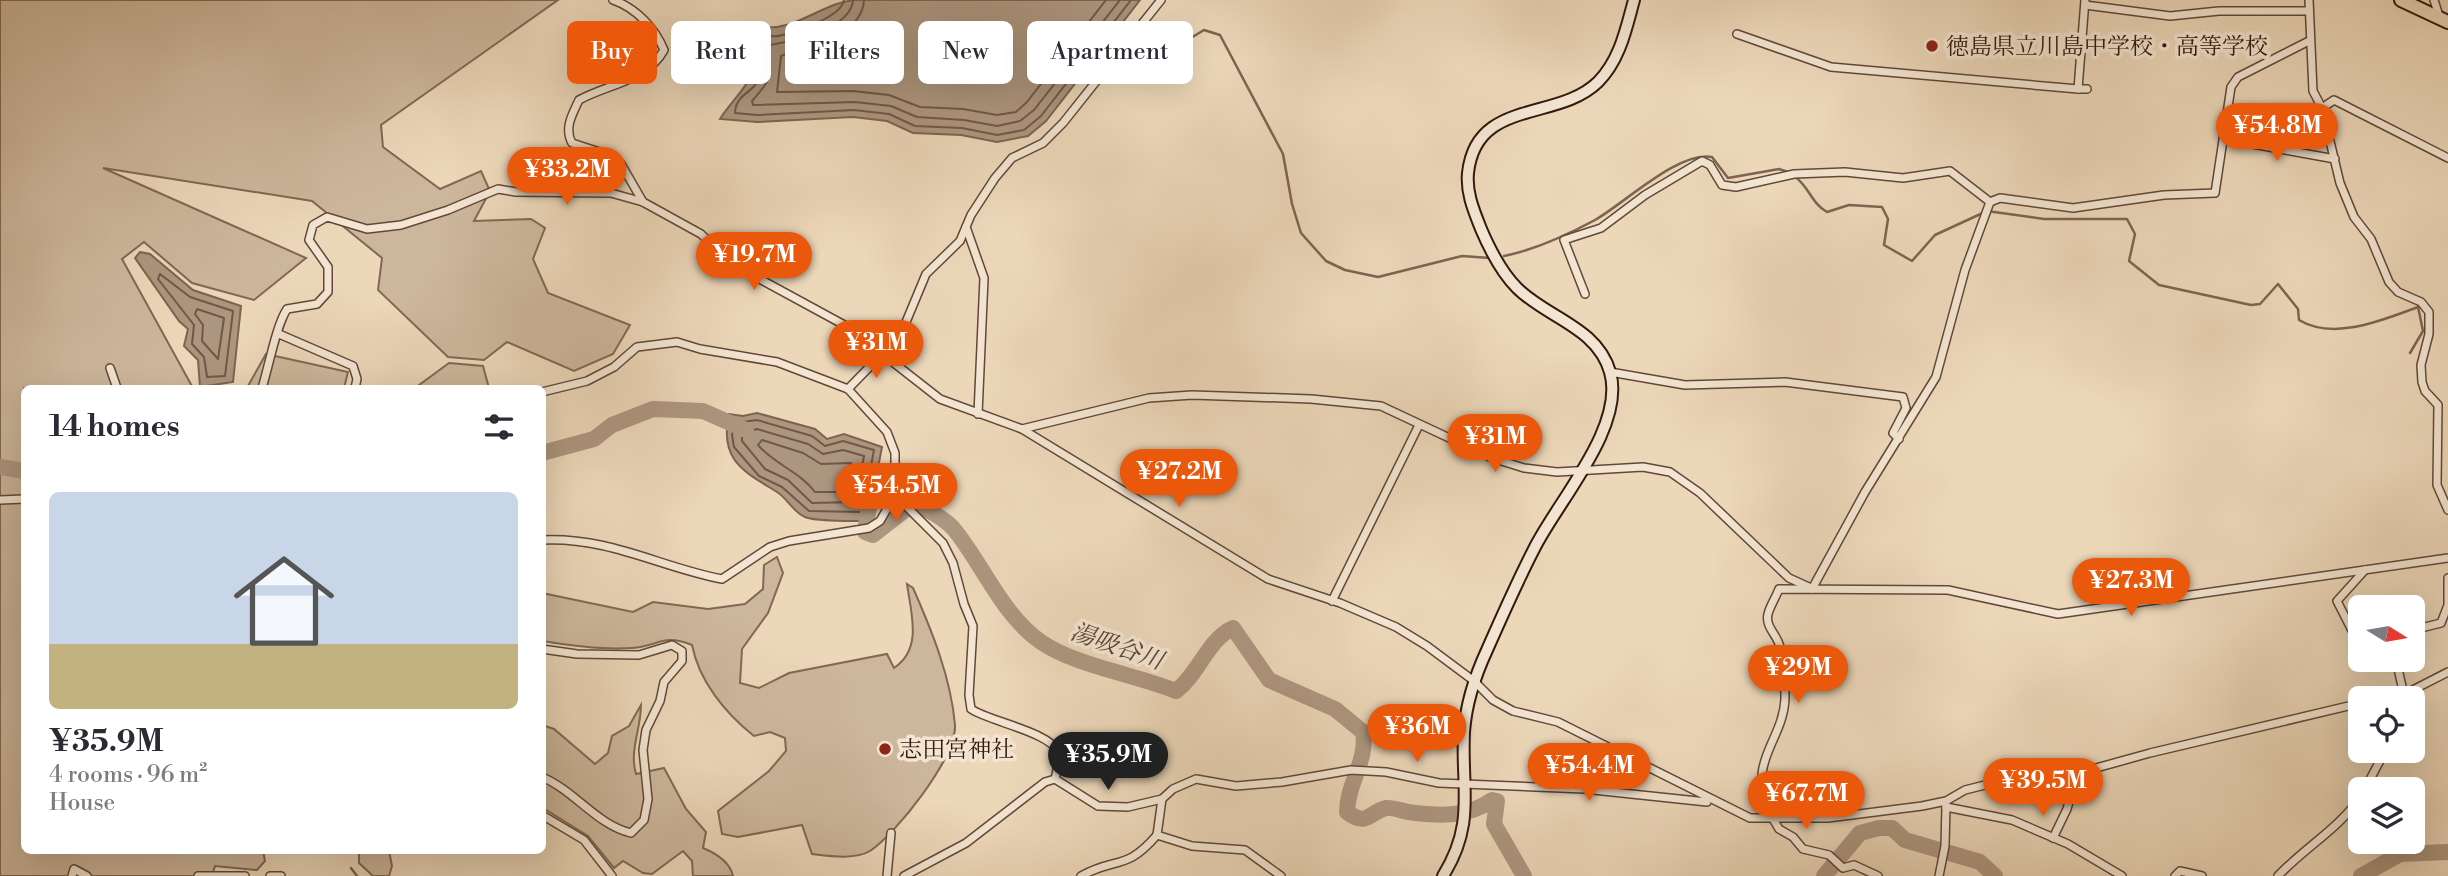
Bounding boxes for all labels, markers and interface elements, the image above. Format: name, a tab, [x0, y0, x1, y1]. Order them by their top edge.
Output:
chip: Buy	[567, 21, 657, 84]
chip: Rent	[671, 21, 771, 84]
chip: Filters	[785, 21, 904, 84]
chip: New	[918, 21, 1013, 84]
chip: Apartment	[1027, 21, 1193, 84]
place label: 徳島県立川島中学校・高等学校	[1946, 33, 2268, 61]
marker: 徳島県立川島中学校・高等学校	[1924, 38, 1940, 54]
pin: ¥54.8M	[2220, 104, 2334, 163]
text: ¥54.8M	[2232, 112, 2322, 140]
pin: ¥33.2M	[510, 148, 624, 207]
text: ¥33.2M	[523, 156, 611, 184]
pin: ¥19.7M	[697, 232, 811, 292]
text: ¥19.7M	[712, 241, 796, 269]
pin: ¥31M	[835, 320, 917, 380]
text: ¥31M	[844, 329, 908, 357]
text: 14 homes	[49, 408, 180, 446]
icon: filters	[480, 408, 518, 446]
pin: ¥31M	[1454, 414, 1536, 474]
text: ¥31M	[1463, 423, 1527, 451]
pin: ¥27.2M	[1122, 449, 1236, 509]
text: ¥27.2M	[1136, 458, 1222, 486]
pin: ¥54.5M	[839, 463, 953, 523]
text: ¥54.5M	[851, 472, 941, 500]
icon: home	[221, 538, 347, 664]
pin: ¥27.3M	[2074, 558, 2188, 618]
text: ¥27.3M	[2088, 567, 2174, 595]
north arrow	[2348, 595, 2426, 672]
map controls	[2348, 595, 2425, 854]
water label: 湯吸谷川	[1066, 617, 1170, 678]
pin: ¥29M	[1757, 646, 1839, 705]
text: ¥29M	[1764, 654, 1832, 682]
button: locate	[2348, 686, 2425, 763]
pin: ¥36M	[1376, 704, 1458, 764]
text: ¥36M	[1383, 713, 1451, 741]
text: ¥35.9M	[49, 723, 164, 761]
pin: ¥35.9M	[1051, 732, 1165, 792]
place label: 志田宮神社	[899, 736, 1014, 764]
marker: 志田宮神社	[877, 741, 893, 757]
text: ¥35.9M	[1064, 741, 1152, 769]
pin: ¥54.4M	[1532, 744, 1646, 803]
text: ¥54.4M	[1544, 752, 1634, 780]
pin: ¥39.5M	[1986, 758, 2100, 818]
text: 4 rooms · 96 m²	[49, 761, 207, 789]
text: ¥39.5M	[1999, 767, 2087, 795]
pin: ¥67.7M	[1749, 772, 1863, 831]
button: layers	[2348, 777, 2425, 854]
text: ¥67.7M	[1764, 780, 1848, 808]
text: House	[49, 789, 115, 817]

